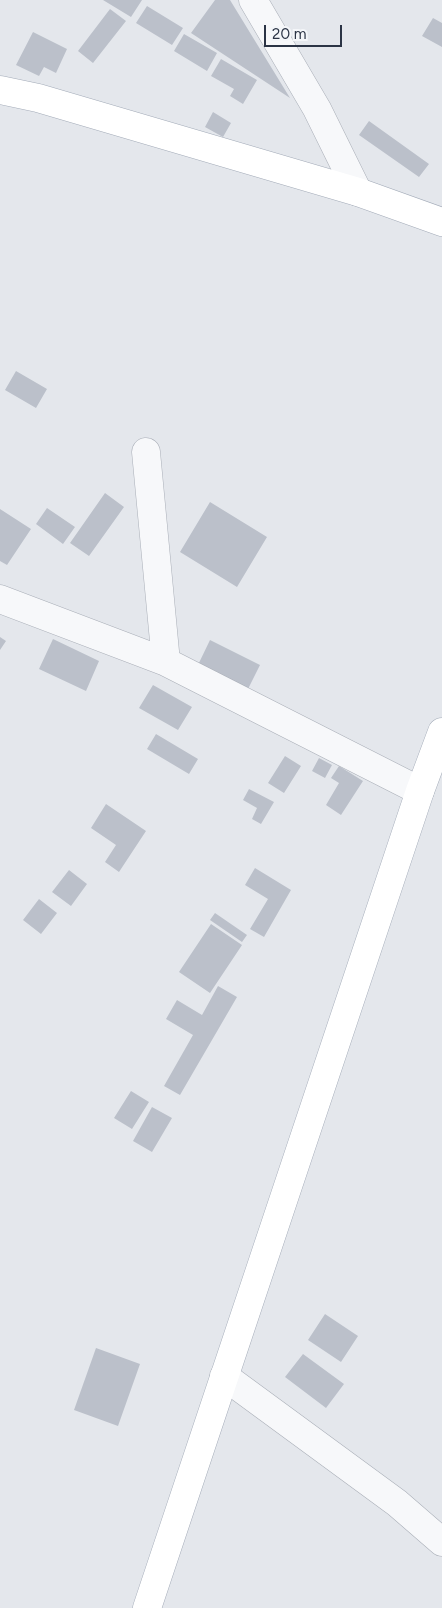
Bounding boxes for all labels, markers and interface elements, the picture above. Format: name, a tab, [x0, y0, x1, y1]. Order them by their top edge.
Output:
scale bar	[267, 15, 344, 47]
text: 20 m	[272, 25, 306, 43]

